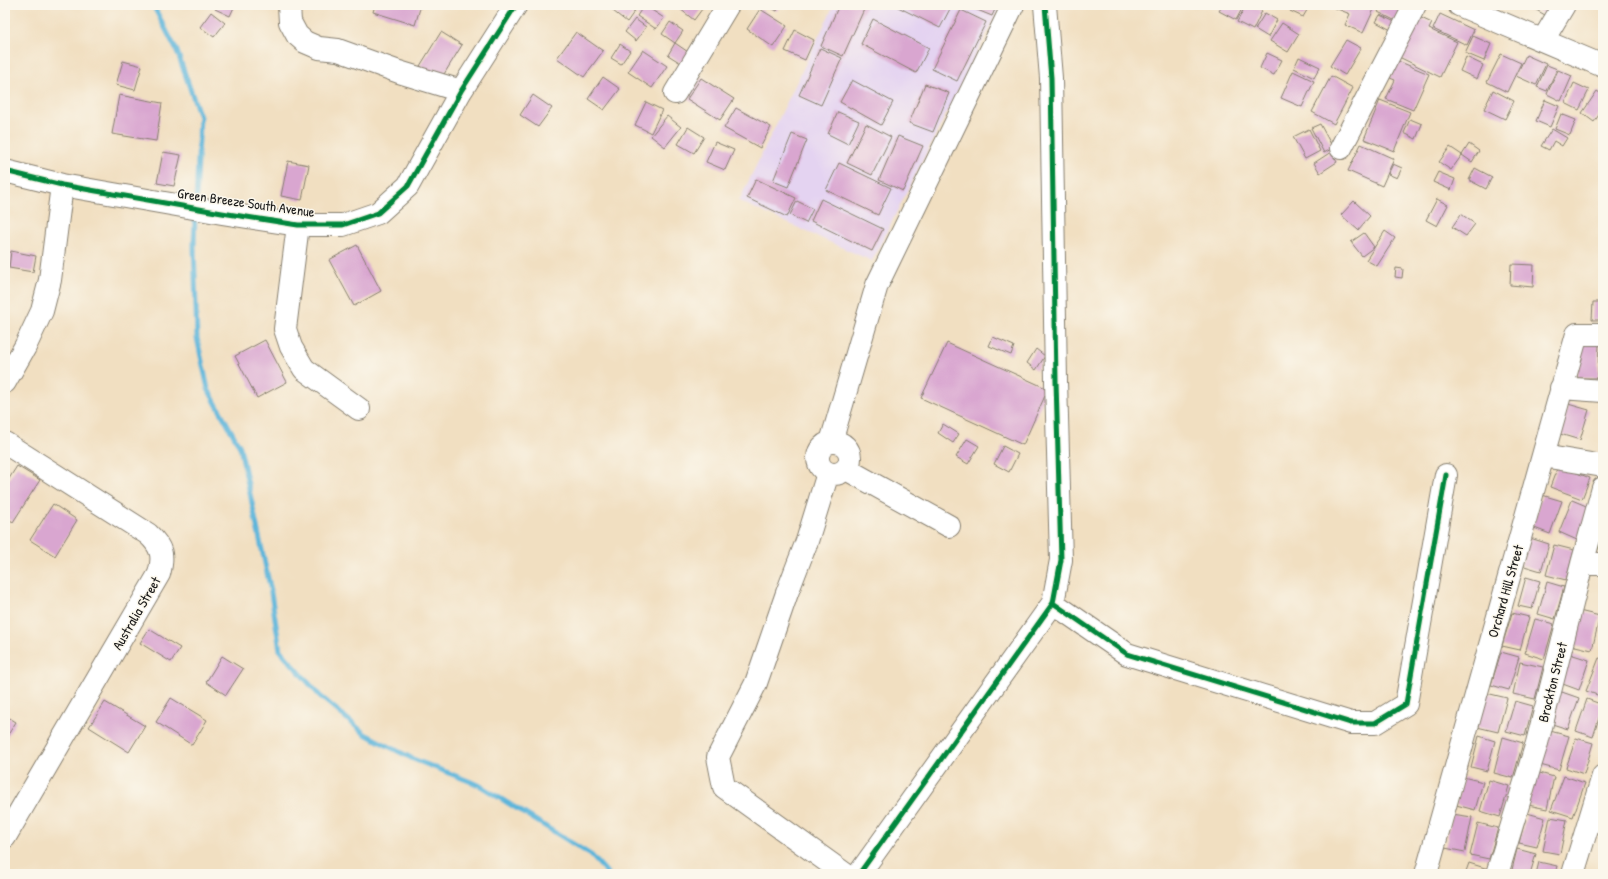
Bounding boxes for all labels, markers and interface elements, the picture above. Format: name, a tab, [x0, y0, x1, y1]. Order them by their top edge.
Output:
street label: Green Breeze South Avenue	[176, 183, 316, 221]
street label: Orchard Hill Street	[1483, 542, 1527, 640]
street label: Australia Street	[107, 573, 165, 653]
street label: Brockton Street	[1533, 640, 1571, 724]

